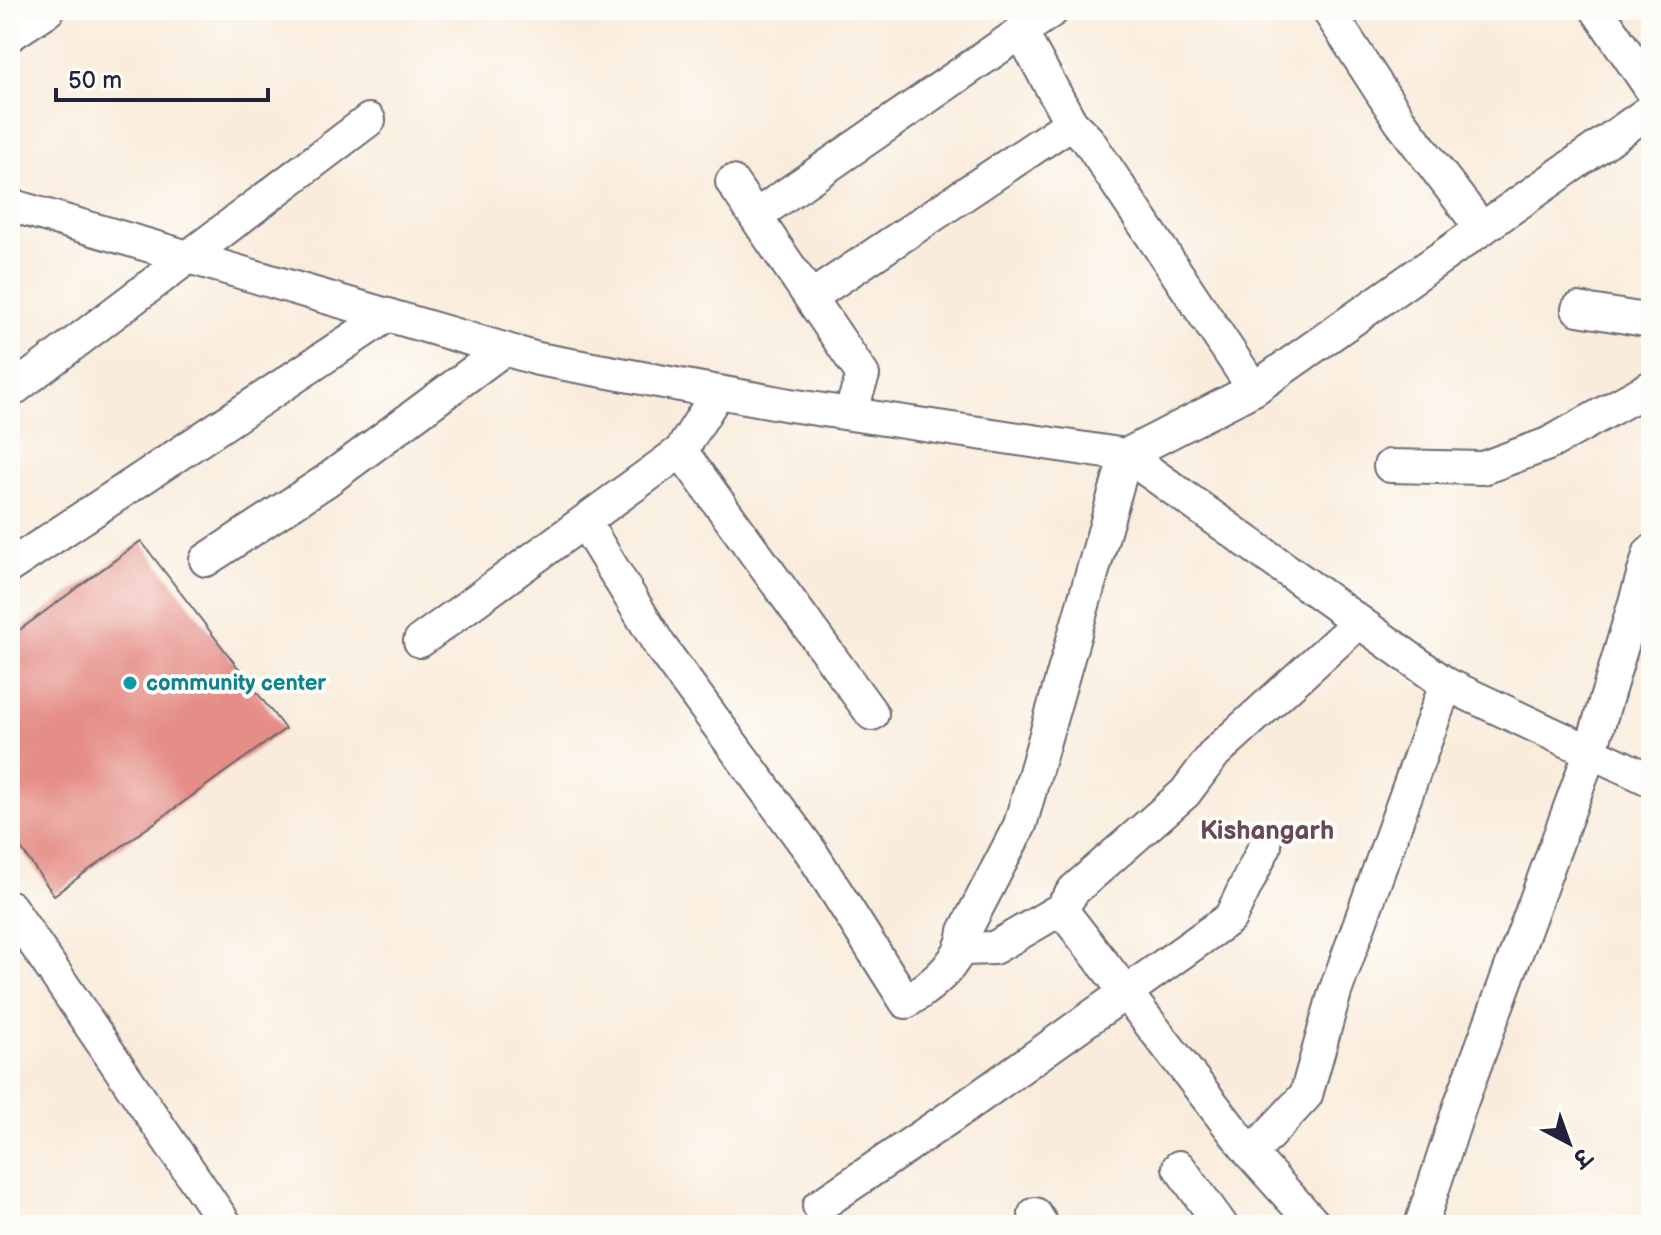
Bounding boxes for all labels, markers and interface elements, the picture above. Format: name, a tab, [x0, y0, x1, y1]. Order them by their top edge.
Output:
scale bar	[56, 52, 268, 102]
text: 50 m	[68, 66, 122, 95]
place label: community center	[146, 670, 326, 697]
marker: community center	[121, 674, 139, 692]
district label: Kishangarh	[1200, 816, 1334, 847]
north arrow	[1529, 1103, 1609, 1183]
text: उ	[1565, 1141, 1597, 1173]

